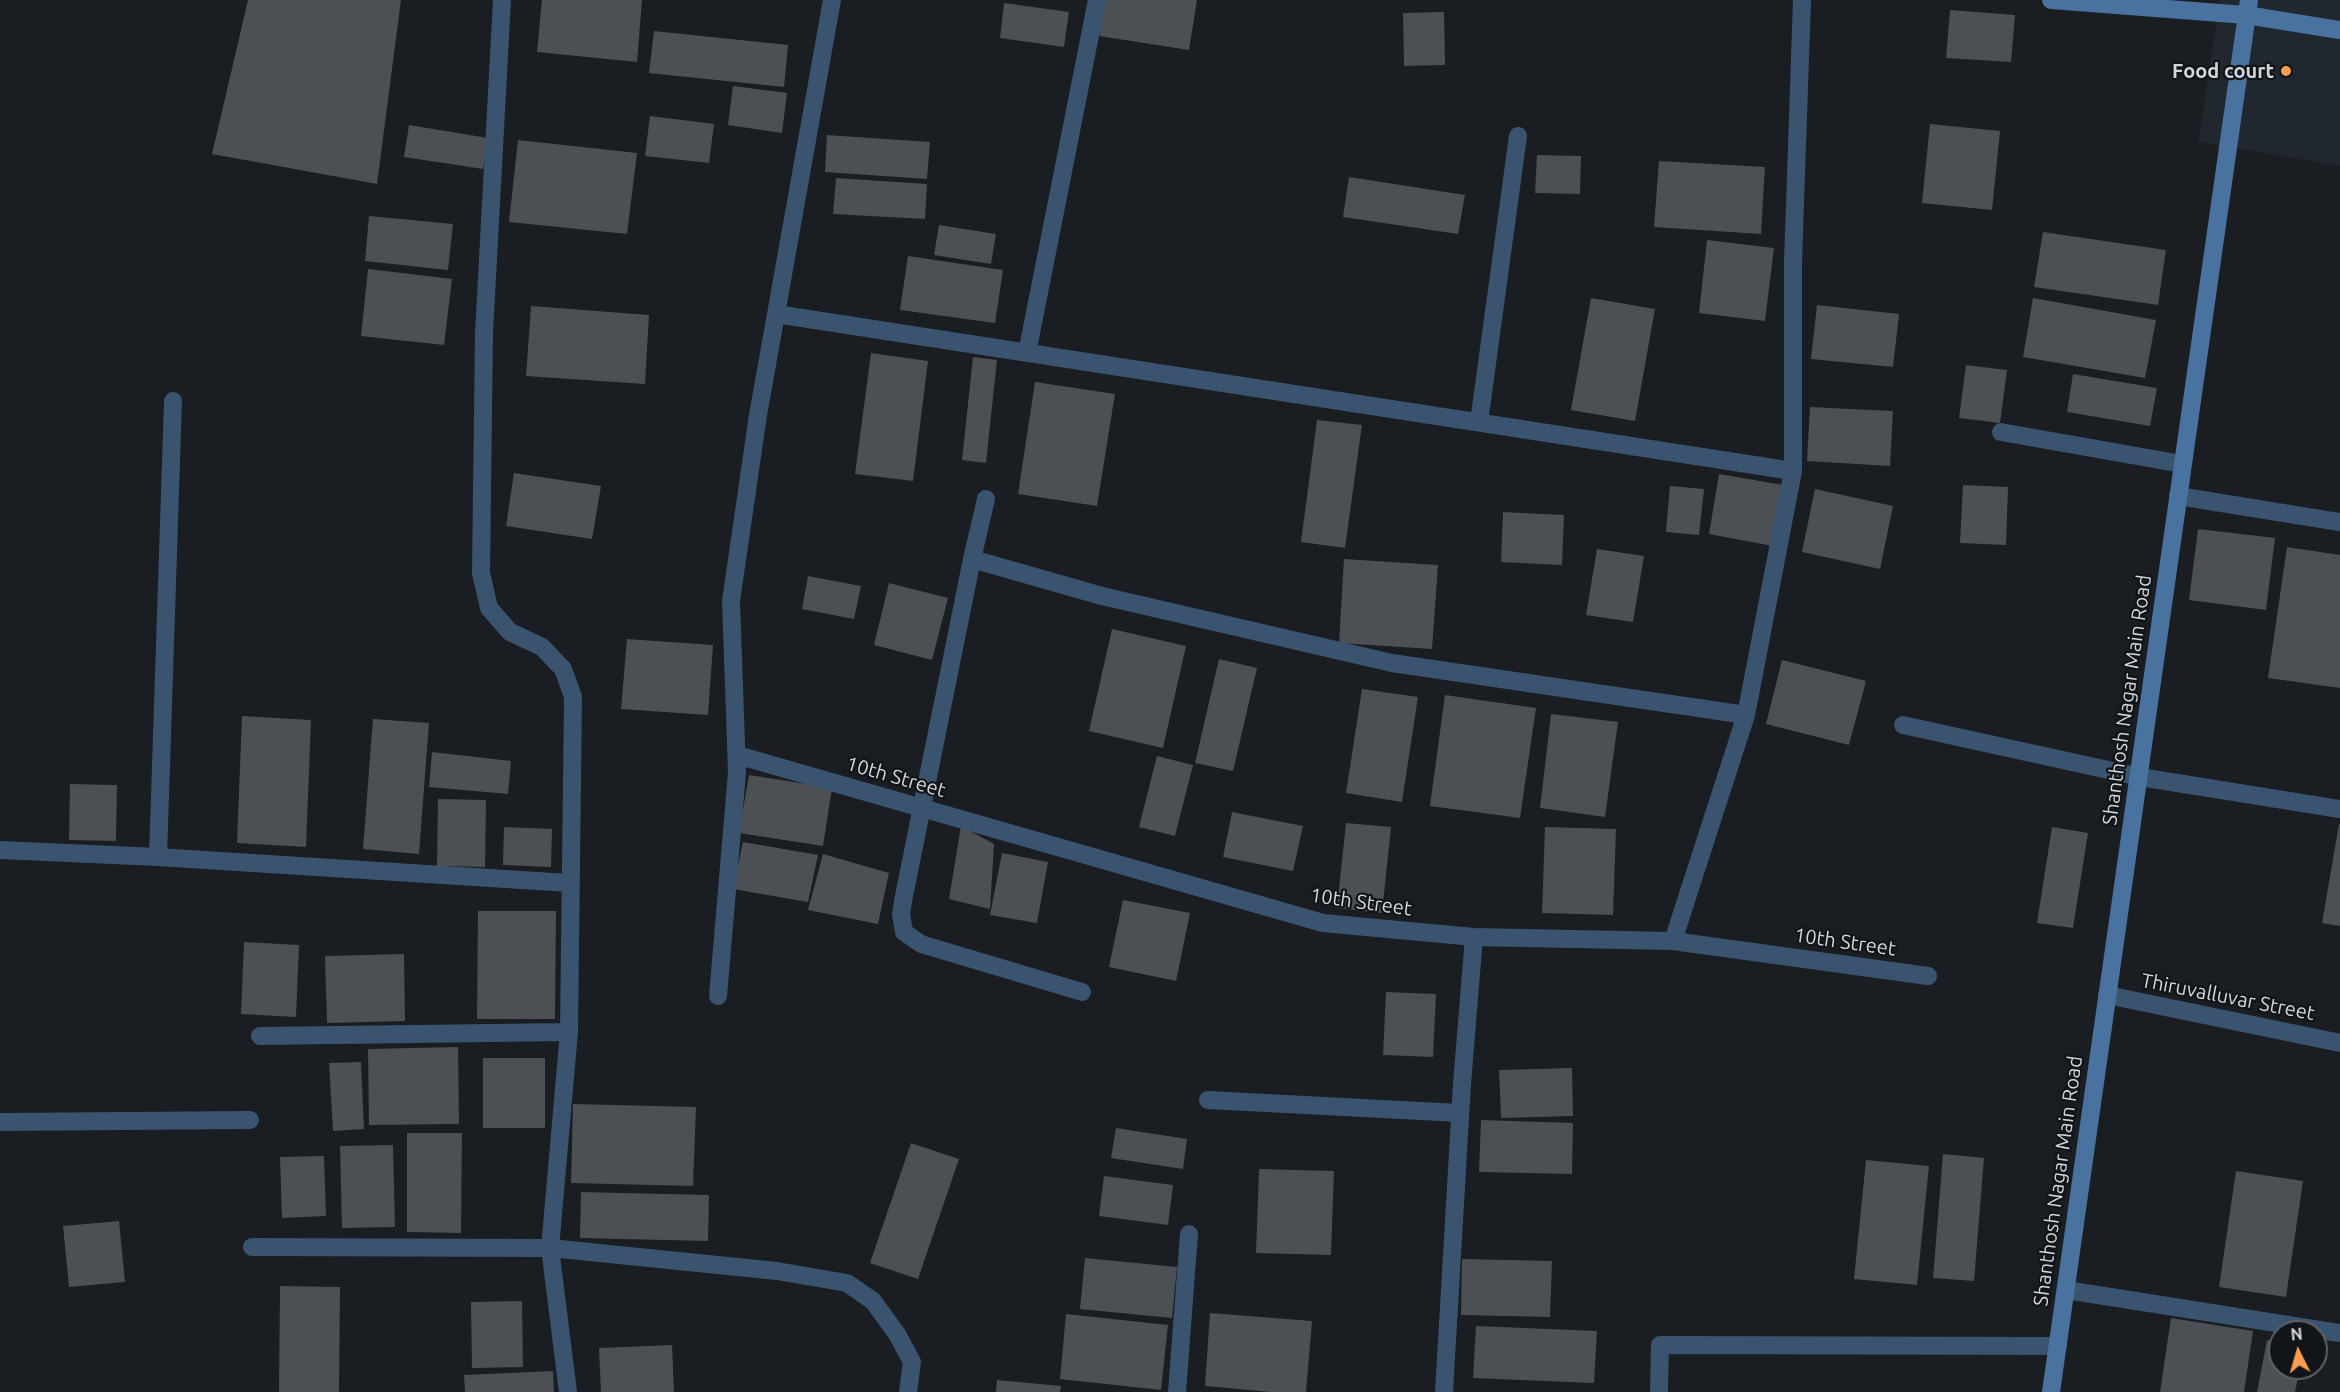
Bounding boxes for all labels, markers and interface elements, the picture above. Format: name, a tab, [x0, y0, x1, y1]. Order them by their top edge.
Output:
place label: Food court	[2172, 59, 2274, 83]
marker: Food court	[2279, 64, 2293, 78]
street label: Shanthosh Nagar Main Road	[2098, 573, 2156, 827]
street label: 10th Street	[844, 751, 948, 803]
street label: 10th Street	[1309, 883, 1413, 921]
street label: 10th Street	[1793, 923, 1897, 961]
street label: Thiruvalluvar Street	[2139, 968, 2317, 1026]
street label: Shanthosh Nagar Main Road	[2029, 1054, 2087, 1308]
north arrow	[2268, 1320, 2328, 1380]
text: N	[2290, 1325, 2303, 1344]

